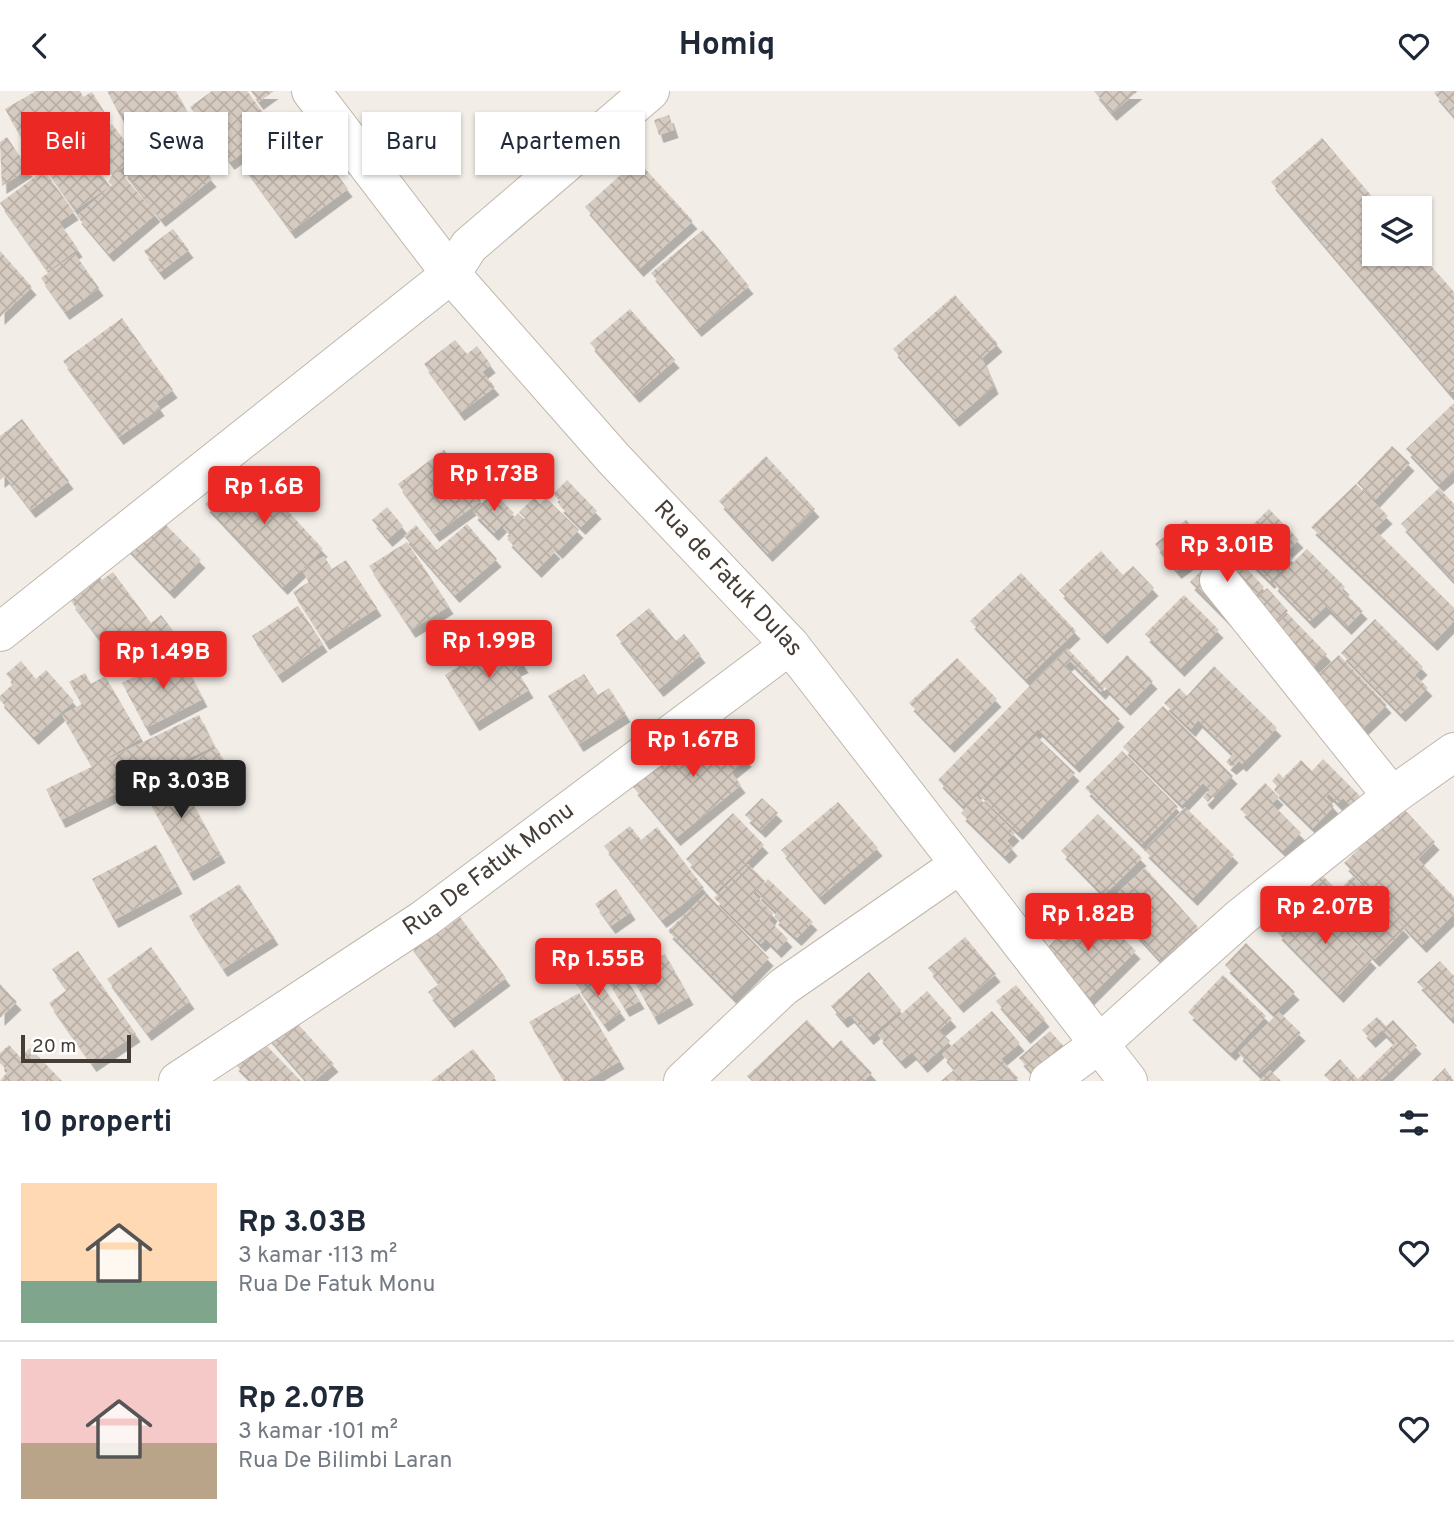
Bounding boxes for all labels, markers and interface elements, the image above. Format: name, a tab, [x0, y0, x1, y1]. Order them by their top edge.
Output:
text: Homiq	[679, 26, 775, 66]
icon: back	[21, 27, 59, 65]
icon: heart	[1395, 27, 1433, 65]
chip: Beli	[21, 112, 110, 175]
chip: Sewa	[124, 112, 228, 175]
chip: Filter	[242, 112, 348, 175]
chip: Baru	[362, 112, 461, 175]
chip: Apartemen	[475, 112, 645, 175]
map controls	[1362, 196, 1432, 266]
button: layers	[1362, 196, 1432, 266]
pin: Rp 1.73B	[422, 453, 566, 513]
text: Rp 1.73B	[449, 461, 539, 490]
pin: Rp 1.6B	[199, 467, 329, 526]
text: Rp 1.6B	[224, 474, 304, 503]
street label: Rua de Fatuk Dulas	[646, 494, 809, 663]
pin: Rp 3.01B	[1155, 525, 1299, 584]
text: Rp 3.01B	[1180, 532, 1274, 561]
pin: Rp 1.99B	[417, 621, 561, 680]
text: Rp 1.99B	[442, 628, 536, 657]
pin: Rp 1.49B	[91, 631, 235, 691]
text: Rp 1.49B	[116, 639, 210, 668]
pin: Rp 1.67B	[621, 719, 765, 779]
text: Rp 1.67B	[647, 727, 739, 756]
pin: Rp 3.03B	[109, 761, 253, 820]
text: Rp 3.03B	[132, 768, 230, 797]
street label: Rua De Fatuk Monu	[398, 796, 581, 943]
pin: Rp 2.07B	[1253, 887, 1397, 946]
pin: Rp 1.82B	[1016, 893, 1160, 953]
text: Rp 2.07B	[1276, 894, 1374, 923]
text: Rp 1.82B	[1041, 901, 1135, 930]
pin: Rp 1.55B	[526, 939, 670, 998]
text: Rp 1.55B	[551, 946, 645, 975]
scale bar	[21, 1032, 131, 1064]
text: 20 m	[32, 1035, 76, 1059]
icon: filters	[1395, 1104, 1433, 1142]
text: 10 properti	[21, 1105, 172, 1142]
text: Rp 3.03B	[238, 1205, 366, 1242]
icon: home	[77, 1211, 161, 1295]
icon: heart	[1395, 1234, 1433, 1272]
text: 3 kamar · 113 m²	[238, 1242, 397, 1271]
text: Rua De Fatuk Monu	[238, 1271, 435, 1300]
text: Rp 2.07B	[238, 1381, 365, 1418]
icon: home	[77, 1387, 161, 1471]
icon: heart	[1395, 1410, 1433, 1448]
text: 3 kamar · 101 m²	[238, 1418, 398, 1447]
text: Rua De Bilimbi Laran	[238, 1447, 452, 1476]

